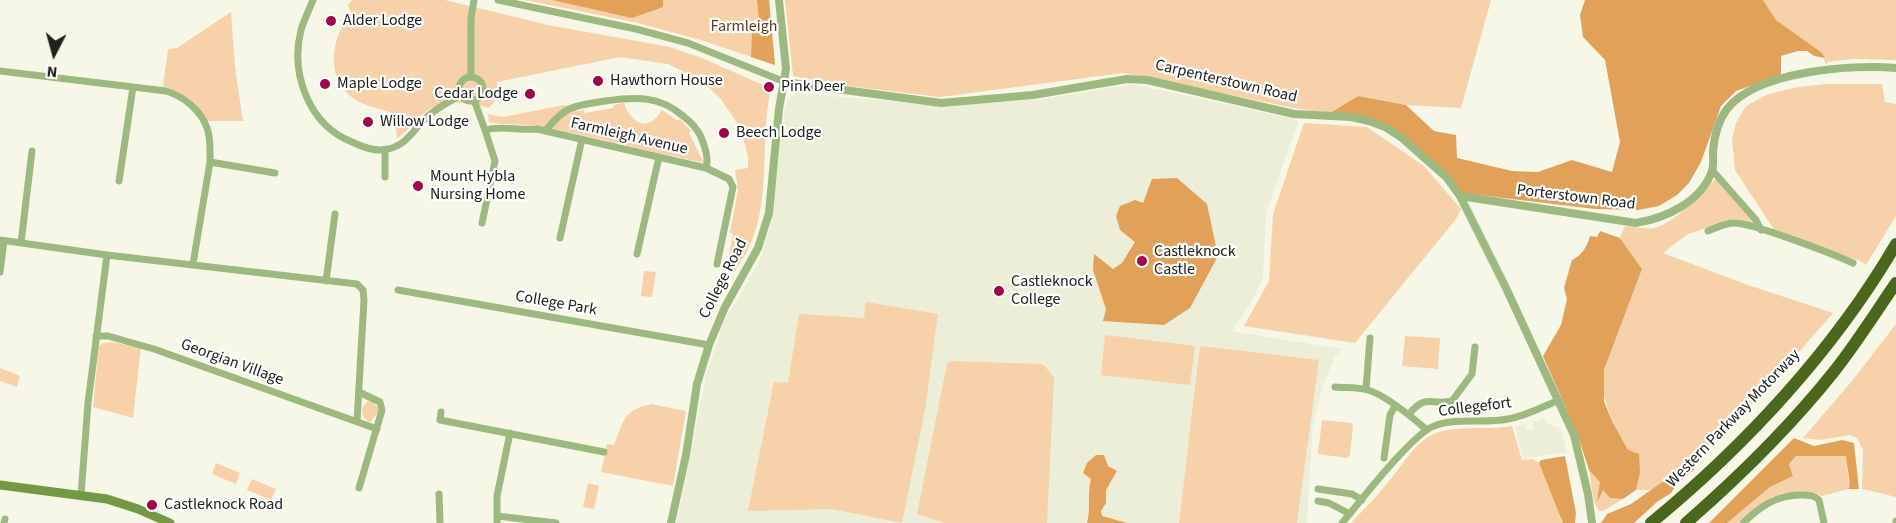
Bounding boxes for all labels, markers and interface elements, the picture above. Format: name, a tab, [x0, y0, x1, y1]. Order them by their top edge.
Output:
place label: Alder Lodge	[343, 11, 422, 31]
marker: Alder Lodge	[324, 14, 338, 28]
park label: Farmleigh	[711, 17, 777, 37]
north arrow	[24, 24, 84, 84]
street label: Carpenterstown Road	[1153, 56, 1299, 108]
text: N	[46, 60, 59, 83]
place label: Hawthorn House	[610, 71, 723, 91]
place label: Maple Lodge	[337, 74, 422, 94]
marker: Hawthorn House	[591, 74, 605, 88]
marker: Maple Lodge	[318, 77, 332, 91]
place label: Pink Deer	[781, 77, 845, 97]
marker: Pink Deer	[762, 80, 776, 94]
place label: Cedar Lodge	[434, 84, 518, 104]
marker: Cedar Lodge	[523, 87, 537, 101]
place label: Willow Lodge	[380, 112, 469, 132]
street label: Farmleigh Avenue	[569, 114, 689, 160]
marker: Willow Lodge	[361, 115, 375, 129]
place label: Beech Lodge	[736, 123, 821, 143]
marker: Beech Lodge	[717, 126, 731, 140]
place label: Mount Hybla Nursing Home	[430, 167, 526, 205]
marker: Mount Hybla Nursing Home	[411, 179, 425, 193]
street label: Porterstown Road	[1516, 181, 1636, 215]
street label: College Road	[696, 236, 752, 322]
place label: Castleknock Castle	[1154, 242, 1236, 280]
marker: Castleknock Castle	[1135, 254, 1149, 268]
place label: Castleknock College	[1011, 272, 1093, 310]
marker: Castleknock College	[992, 284, 1006, 298]
street label: College Park	[514, 287, 598, 321]
street label: Georgian Village	[178, 335, 286, 391]
street label: Western Parkway Motorway	[1663, 346, 1805, 492]
street label: Collegefort	[1437, 394, 1513, 422]
place label: Castleknock Road	[164, 495, 283, 515]
marker: Castleknock Road	[145, 498, 159, 512]

